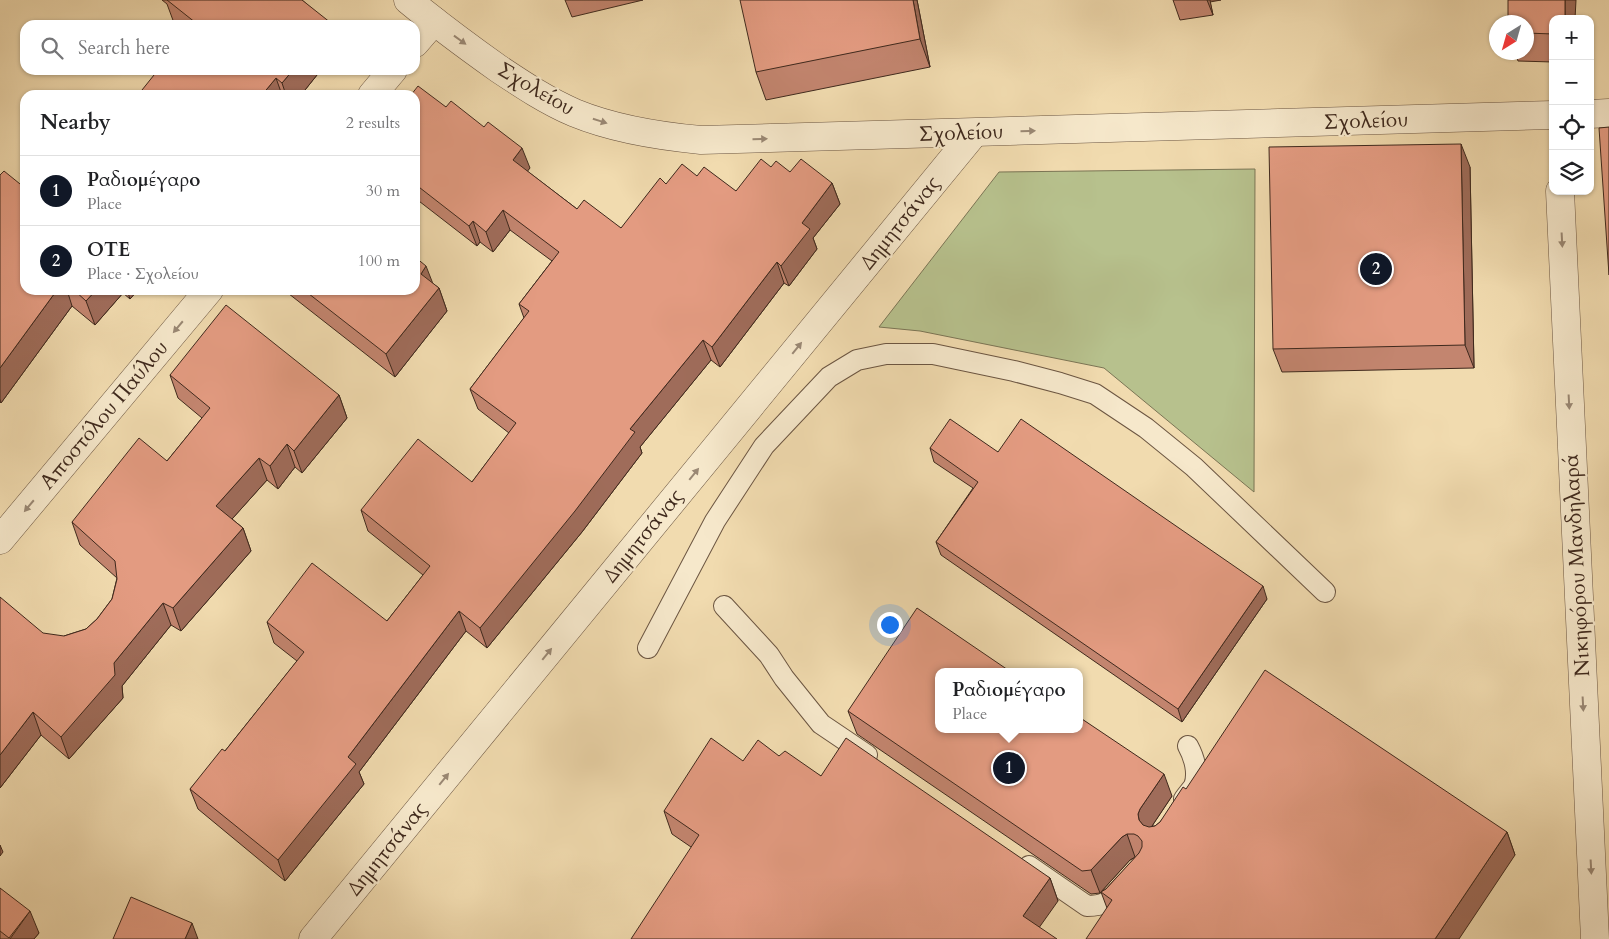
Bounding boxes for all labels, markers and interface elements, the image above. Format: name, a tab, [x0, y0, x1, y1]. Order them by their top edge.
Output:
north arrow	[1489, 15, 1534, 60]
map controls	[1549, 15, 1594, 195]
button: +	[1549, 15, 1594, 60]
search box	[20, 20, 420, 75]
icon: search	[38, 34, 66, 62]
text: Search here	[78, 35, 170, 61]
one-way arrow	[453, 35, 466, 46]
street label: Σχολείου	[492, 55, 580, 123]
button: −	[1549, 60, 1594, 105]
street label: Σχολείου	[1323, 105, 1409, 137]
button: locate	[1549, 105, 1594, 150]
text: Nearby	[40, 108, 111, 137]
text: 2 results	[346, 112, 400, 134]
one-way arrow	[593, 117, 608, 125]
street label: Σχολείου	[918, 117, 1004, 149]
one-way arrow	[1020, 127, 1036, 135]
one-way arrow	[752, 135, 768, 143]
button: layers	[1549, 150, 1594, 195]
text: Ραδιομέγαρο	[87, 167, 200, 193]
street label: Δημητσάνας	[853, 170, 947, 276]
text: 1	[52, 180, 60, 202]
text: 30 m	[366, 180, 400, 202]
text: Place	[87, 193, 122, 215]
one-way arrow	[1558, 232, 1566, 248]
text: ΟΤΕ	[87, 237, 130, 263]
text: 2	[52, 250, 60, 272]
text: 100 m	[358, 250, 400, 272]
pin: 2	[1360, 250, 1392, 288]
text: Place · Σχολείου	[87, 263, 199, 285]
one-way arrow	[172, 321, 183, 334]
street label: Αποστόλου Παύλου	[33, 334, 175, 496]
one-way arrow	[792, 342, 803, 355]
one-way arrow	[1566, 395, 1574, 411]
street label: Νικηφόρου Μανδηλαρά	[1557, 452, 1597, 678]
one-way arrow	[689, 468, 700, 481]
street label: Δημητσάνας	[596, 483, 690, 589]
one-way arrow	[23, 499, 34, 512]
your location	[877, 612, 903, 638]
one-way arrow	[541, 648, 552, 661]
popup	[935, 668, 1083, 733]
text: Ραδιομέγαρο	[952, 677, 1066, 703]
one-way arrow	[1580, 697, 1588, 713]
text: Place	[952, 703, 987, 725]
pin: 1	[993, 749, 1025, 787]
one-way arrow	[438, 773, 449, 786]
street label: Δημητσάνας	[340, 796, 434, 902]
one-way arrow	[1588, 859, 1596, 875]

